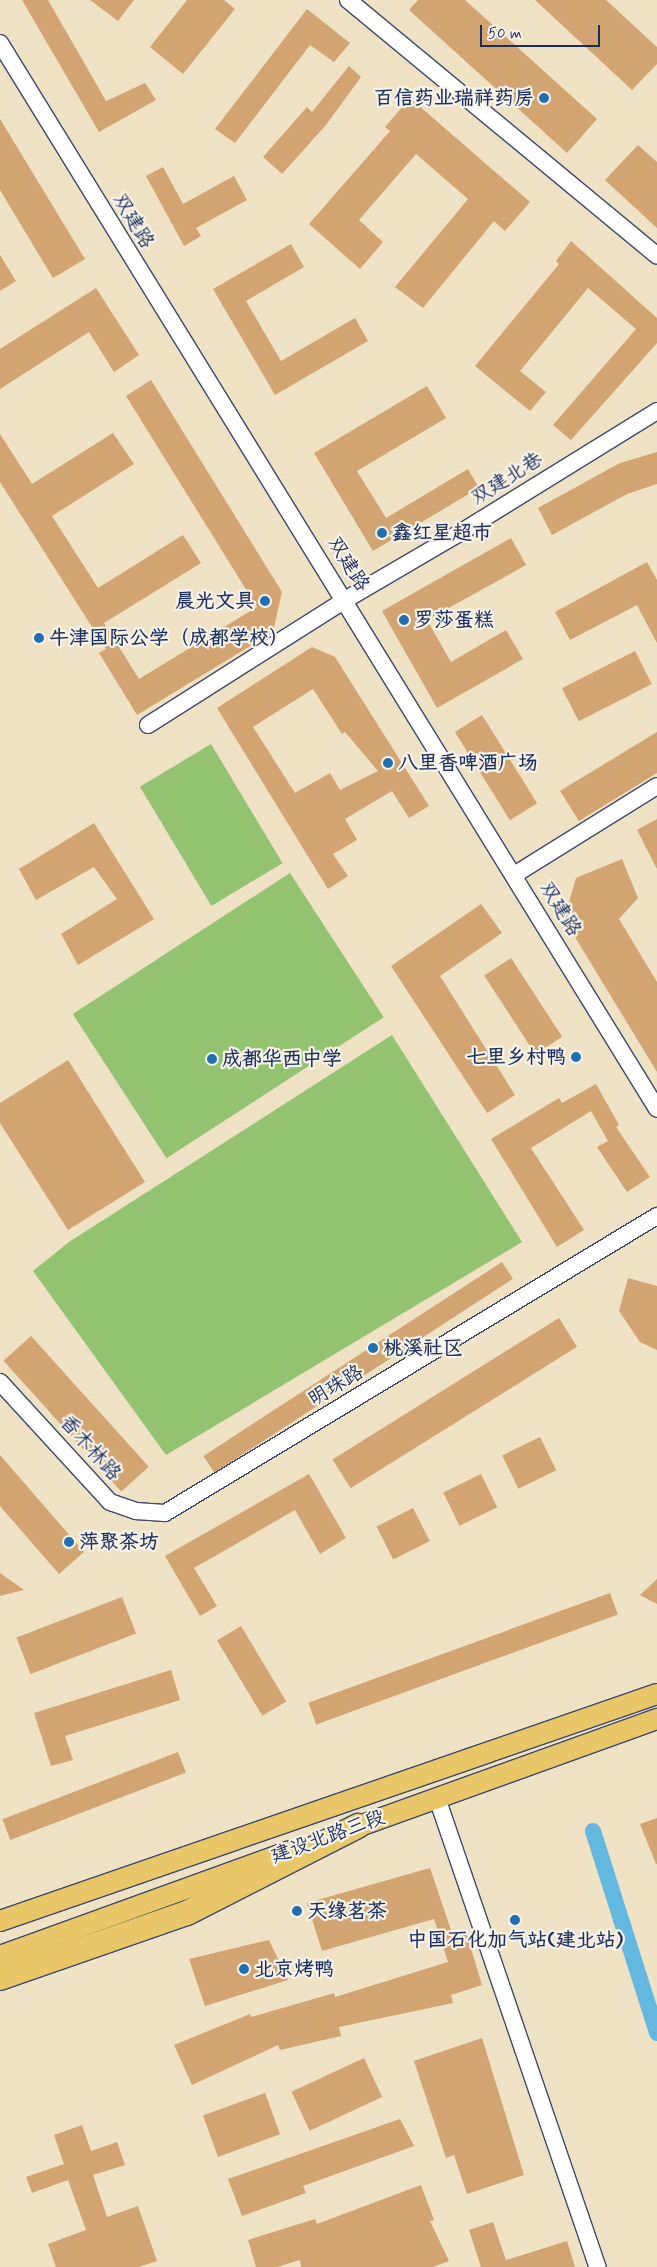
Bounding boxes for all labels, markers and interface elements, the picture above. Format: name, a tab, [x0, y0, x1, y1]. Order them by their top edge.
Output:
scale bar	[482, 15, 602, 47]
text: 50 m	[488, 24, 522, 44]
place label: 百信药业瑞祥药房	[374, 86, 534, 110]
marker: 百信药业瑞祥药房	[538, 92, 550, 104]
street label: 双建路	[107, 189, 159, 253]
street label: 双建北巷	[467, 448, 547, 510]
place label: 鑫红星超市	[392, 521, 492, 545]
marker: 鑫红星超市	[376, 527, 388, 539]
street label: 双建路	[322, 532, 374, 596]
place label: 晨光文具	[175, 589, 255, 613]
marker: 晨光文具	[259, 595, 271, 607]
place label: 罗莎蛋糕	[414, 608, 494, 632]
marker: 罗莎蛋糕	[398, 614, 410, 626]
place label: 牛津国际公学（成都学校）	[49, 626, 289, 650]
marker: 牛津国际公学（成都学校）	[33, 632, 45, 644]
place label: 八里香啤酒广场	[398, 751, 538, 775]
marker: 八里香啤酒广场	[382, 757, 394, 769]
street label: 双建路	[534, 877, 586, 941]
place label: 七里乡村鸭	[466, 1045, 566, 1069]
place label: 成都华西中学	[222, 1047, 342, 1071]
marker: 七里乡村鸭	[570, 1051, 582, 1063]
marker: 成都华西中学	[206, 1053, 218, 1065]
place label: 桃溪社区	[383, 1336, 463, 1360]
marker: 桃溪社区	[367, 1342, 379, 1354]
street label: 明珠路	[304, 1360, 368, 1412]
street label: 香木林路	[54, 1410, 126, 1486]
place label: 萍聚茶坊	[79, 1530, 159, 1554]
marker: 萍聚茶坊	[63, 1536, 75, 1548]
street label: 建设北路三段	[268, 1805, 388, 1869]
place label: 天缘茗茶	[307, 1899, 387, 1923]
marker: 天缘茗茶	[291, 1905, 303, 1917]
marker: 中国石化加气站(建北站)	[509, 1914, 521, 1926]
place label: 中国石化加气站(建北站)	[407, 1928, 623, 1952]
place label: 北京烤鸭	[254, 1957, 334, 1981]
marker: 北京烤鸭	[238, 1963, 250, 1975]

